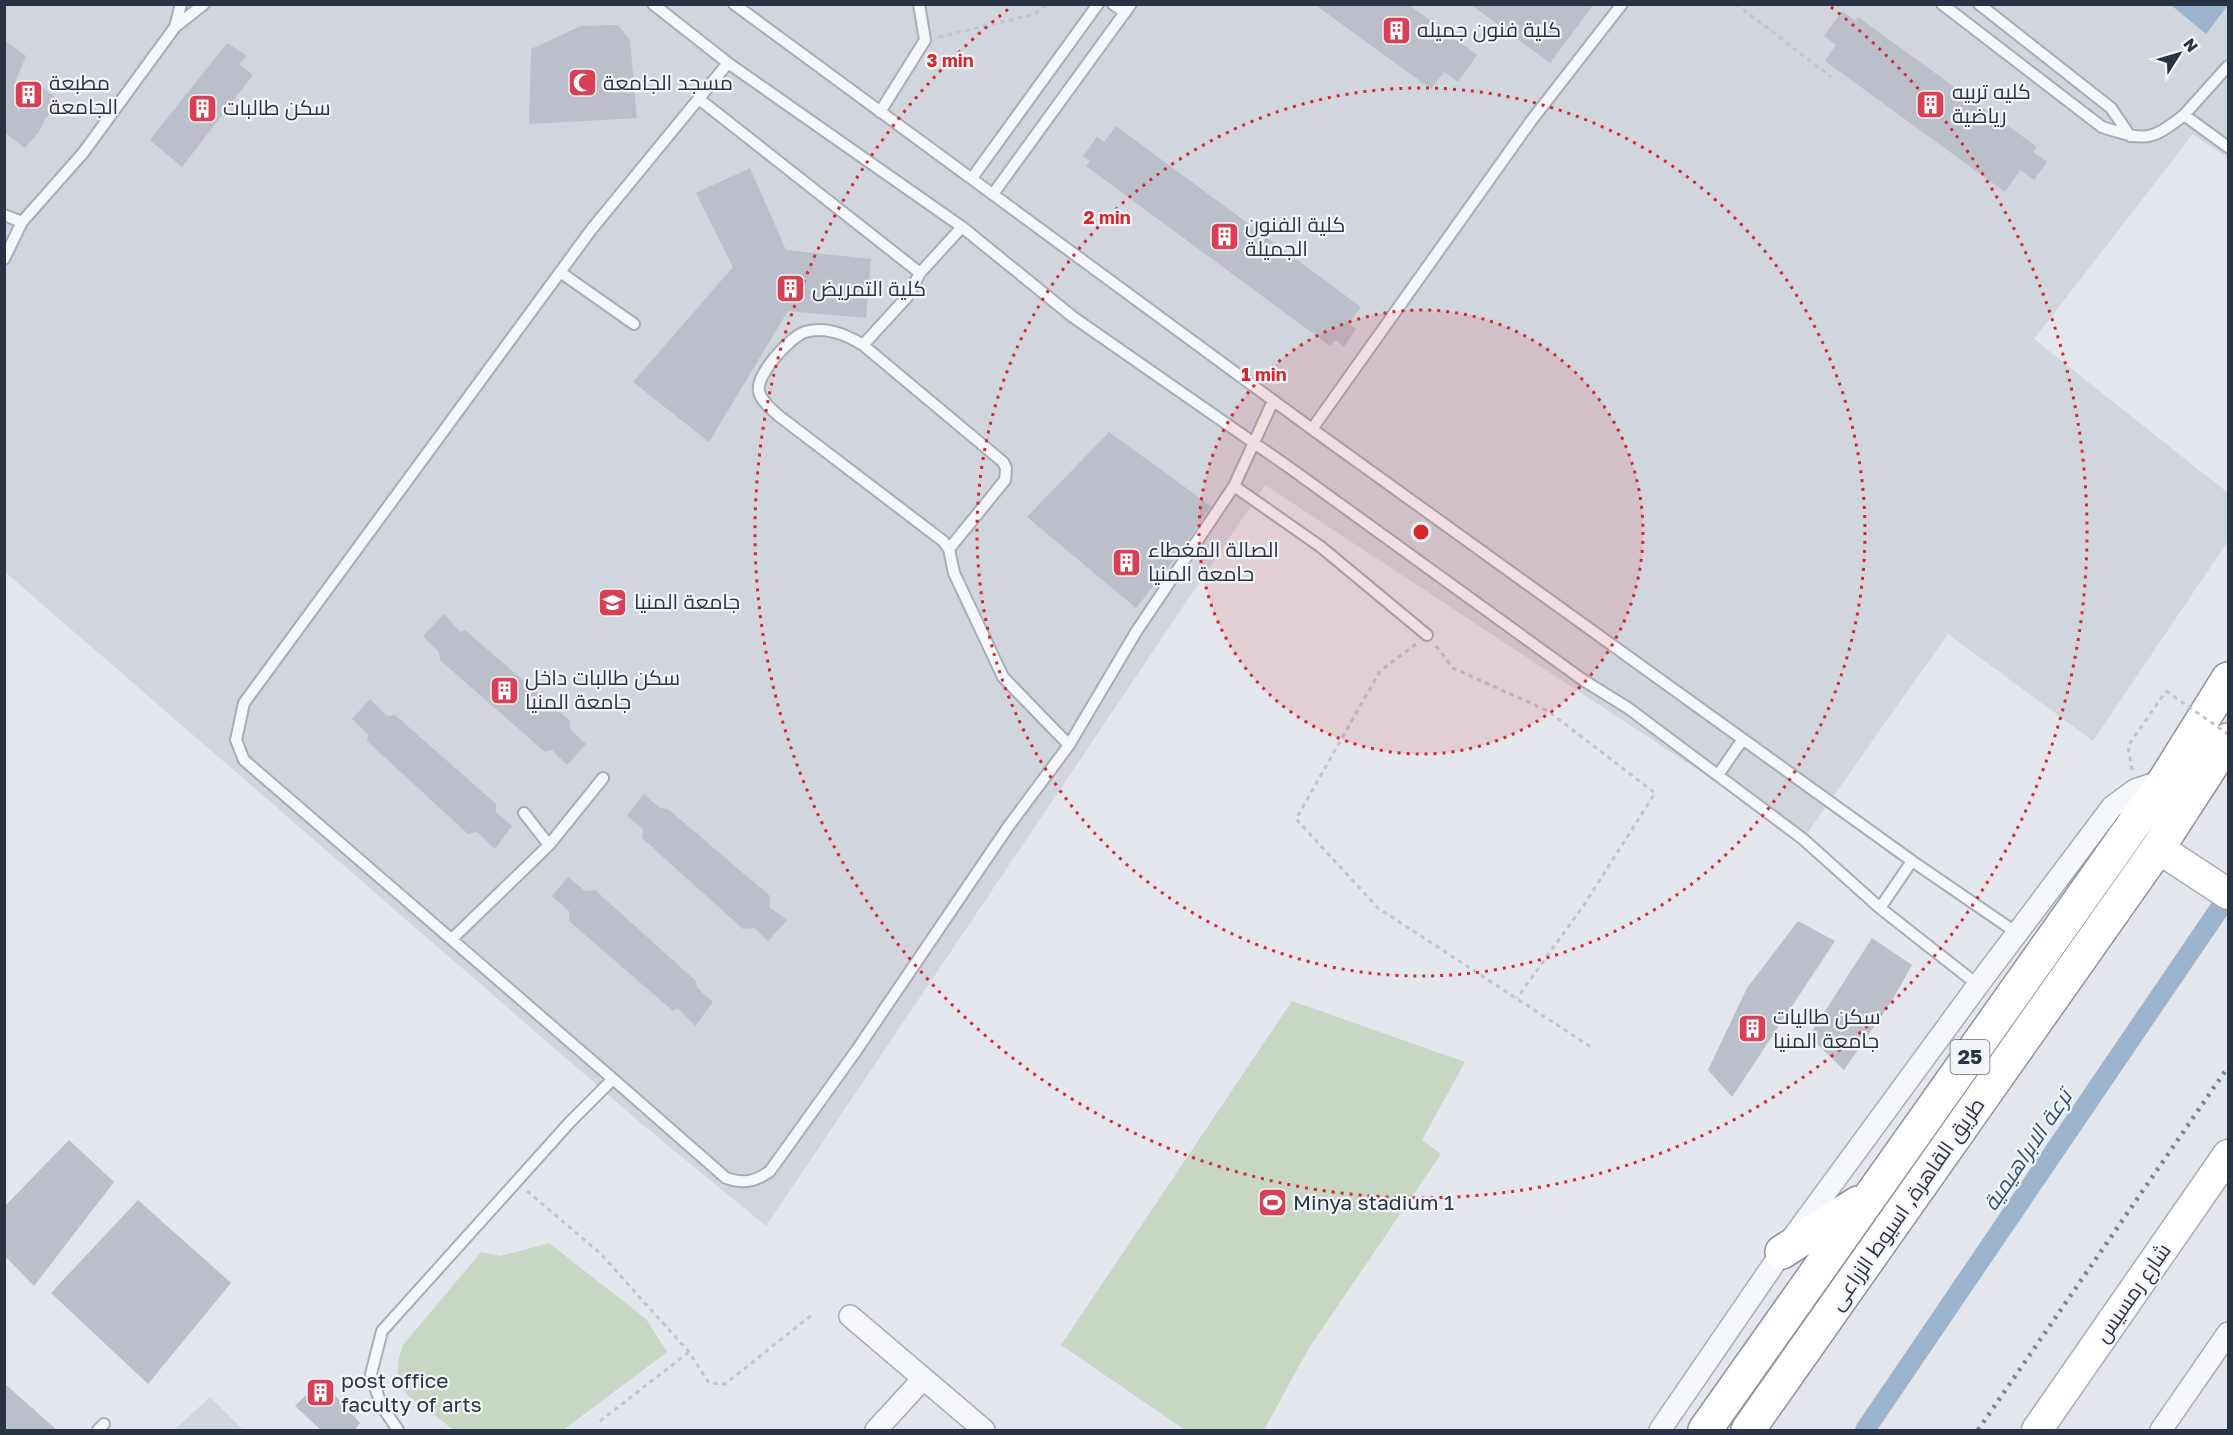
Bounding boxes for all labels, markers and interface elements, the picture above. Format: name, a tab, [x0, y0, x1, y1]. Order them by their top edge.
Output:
building icon: كلية فنون جميله	[1380, 14, 1412, 46]
place label: كلية فنون جميله	[1417, 16, 1561, 43]
north arrow	[2149, 24, 2209, 84]
text: N	[2179, 34, 2203, 56]
text: 3 min	[926, 49, 974, 71]
mosque icon: مسجد الجامعة	[566, 67, 598, 99]
place label: مطبعة الجامعة	[49, 69, 118, 119]
place label: مسجد الجامعة	[603, 69, 733, 95]
place label: كليه تربيه رياضية	[1952, 78, 2031, 128]
building icon: مطبعة الجامعة	[12, 79, 44, 111]
building icon: كليه تربيه رياضية	[1915, 88, 1947, 120]
building icon: سكن طالبات	[186, 92, 218, 124]
place label: سكن طالبات	[223, 94, 331, 121]
text: 2 min	[1083, 206, 1131, 228]
place label: كلية الفنون الجميلة	[1245, 211, 1345, 261]
building icon: كلية الفنون الجميلة	[1208, 221, 1240, 253]
building icon: كلية التمريض	[775, 273, 807, 305]
place label: كلية التمريض	[812, 275, 926, 302]
text: 1 min	[1241, 363, 1287, 385]
centre of rings	[1411, 522, 1431, 542]
place label: الصالة المغطاء حامعة المنيا	[1148, 536, 1279, 586]
building icon: الصالة المغطاء حامعة المنيا	[1111, 546, 1143, 578]
school or university icon: جامعة المنيا	[597, 586, 629, 618]
place label: جامعة المنيا	[634, 588, 740, 614]
place label: سكن طالبات داخل جامعة المنيا	[525, 664, 680, 714]
building icon: سكن طالبات داخل جامعة المنيا	[488, 674, 520, 706]
place label: سكن طاليات جامعة المنيا	[1773, 1003, 1881, 1053]
building icon: سكن طاليات جامعة المنيا	[1736, 1013, 1768, 1045]
road number: 25	[1950, 1040, 1990, 1074]
water label: ترعة الابراهيمية	[1976, 1081, 2079, 1215]
street label: طريق القاهرة, اسيوط الزراعى	[1823, 1092, 1990, 1315]
sports icon: Minya stadium 1	[1256, 1187, 1288, 1219]
place label: Minya stadium 1	[1293, 1189, 1454, 1215]
street label: شارع رمسيس	[2088, 1238, 2178, 1348]
place label: post office faculty of arts	[341, 1367, 482, 1417]
building icon: post office faculty of arts	[304, 1377, 336, 1409]

